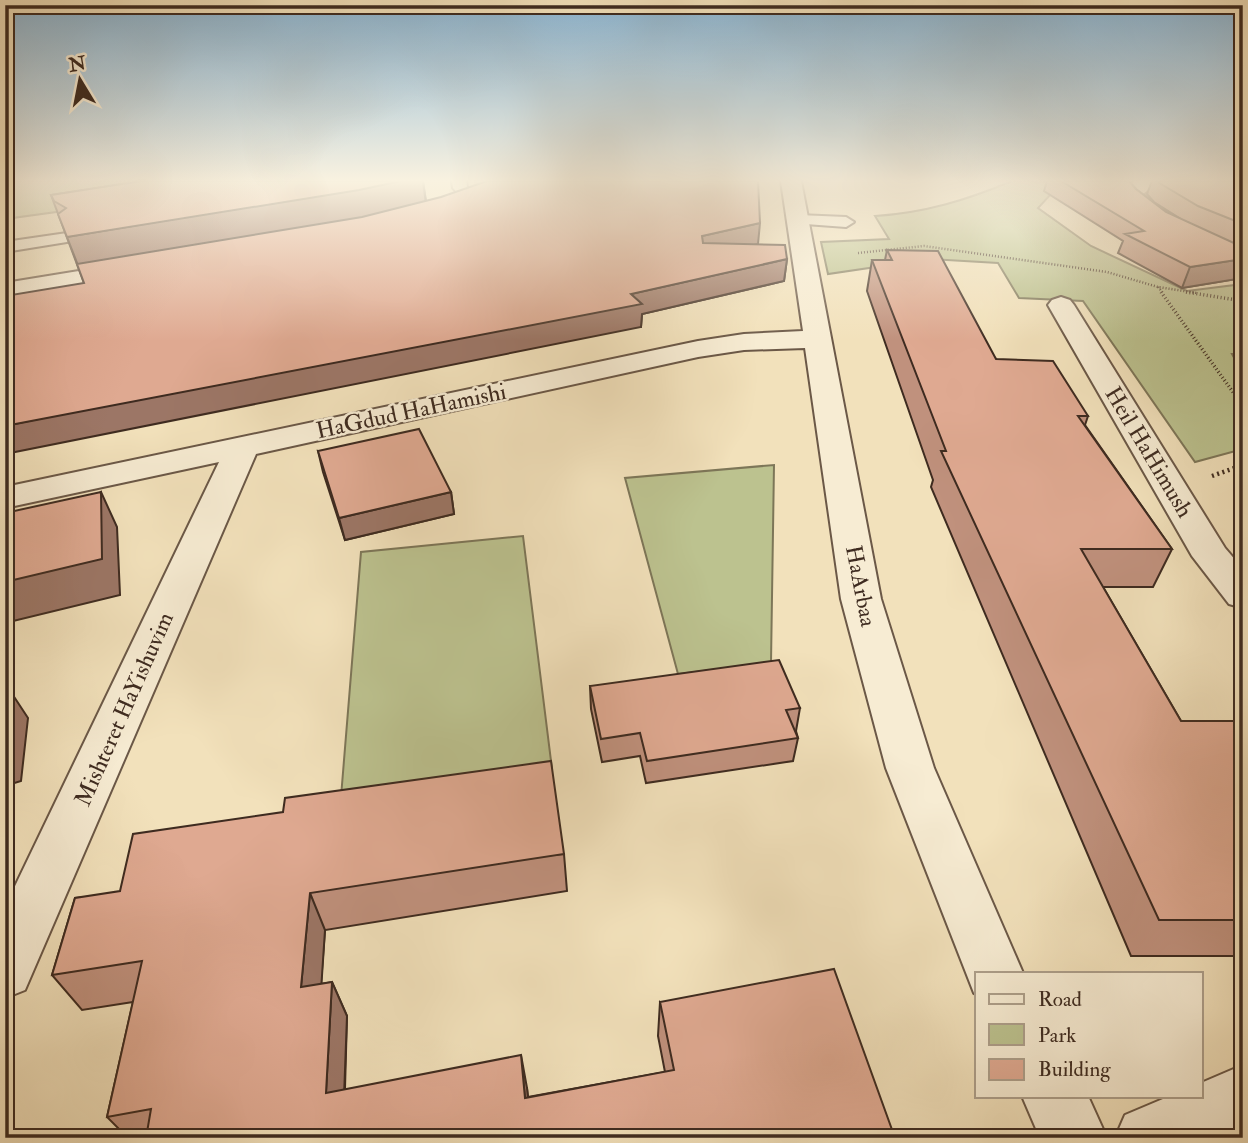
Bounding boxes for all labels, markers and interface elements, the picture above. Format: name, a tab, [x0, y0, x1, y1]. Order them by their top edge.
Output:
north arrow	[46, 46, 116, 116]
text: N	[66, 51, 89, 78]
street label: HaGdud HaHamishi	[313, 377, 509, 445]
street label: Heil HaHimush	[1099, 381, 1199, 523]
street label: HaArbaa	[839, 543, 883, 630]
street label: Mishteret HaYishuvim	[68, 607, 180, 811]
legend	[975, 972, 1202, 1098]
text: Road	[1038, 986, 1083, 1013]
text: Park	[1038, 1022, 1076, 1049]
text: Building	[1038, 1056, 1111, 1083]

